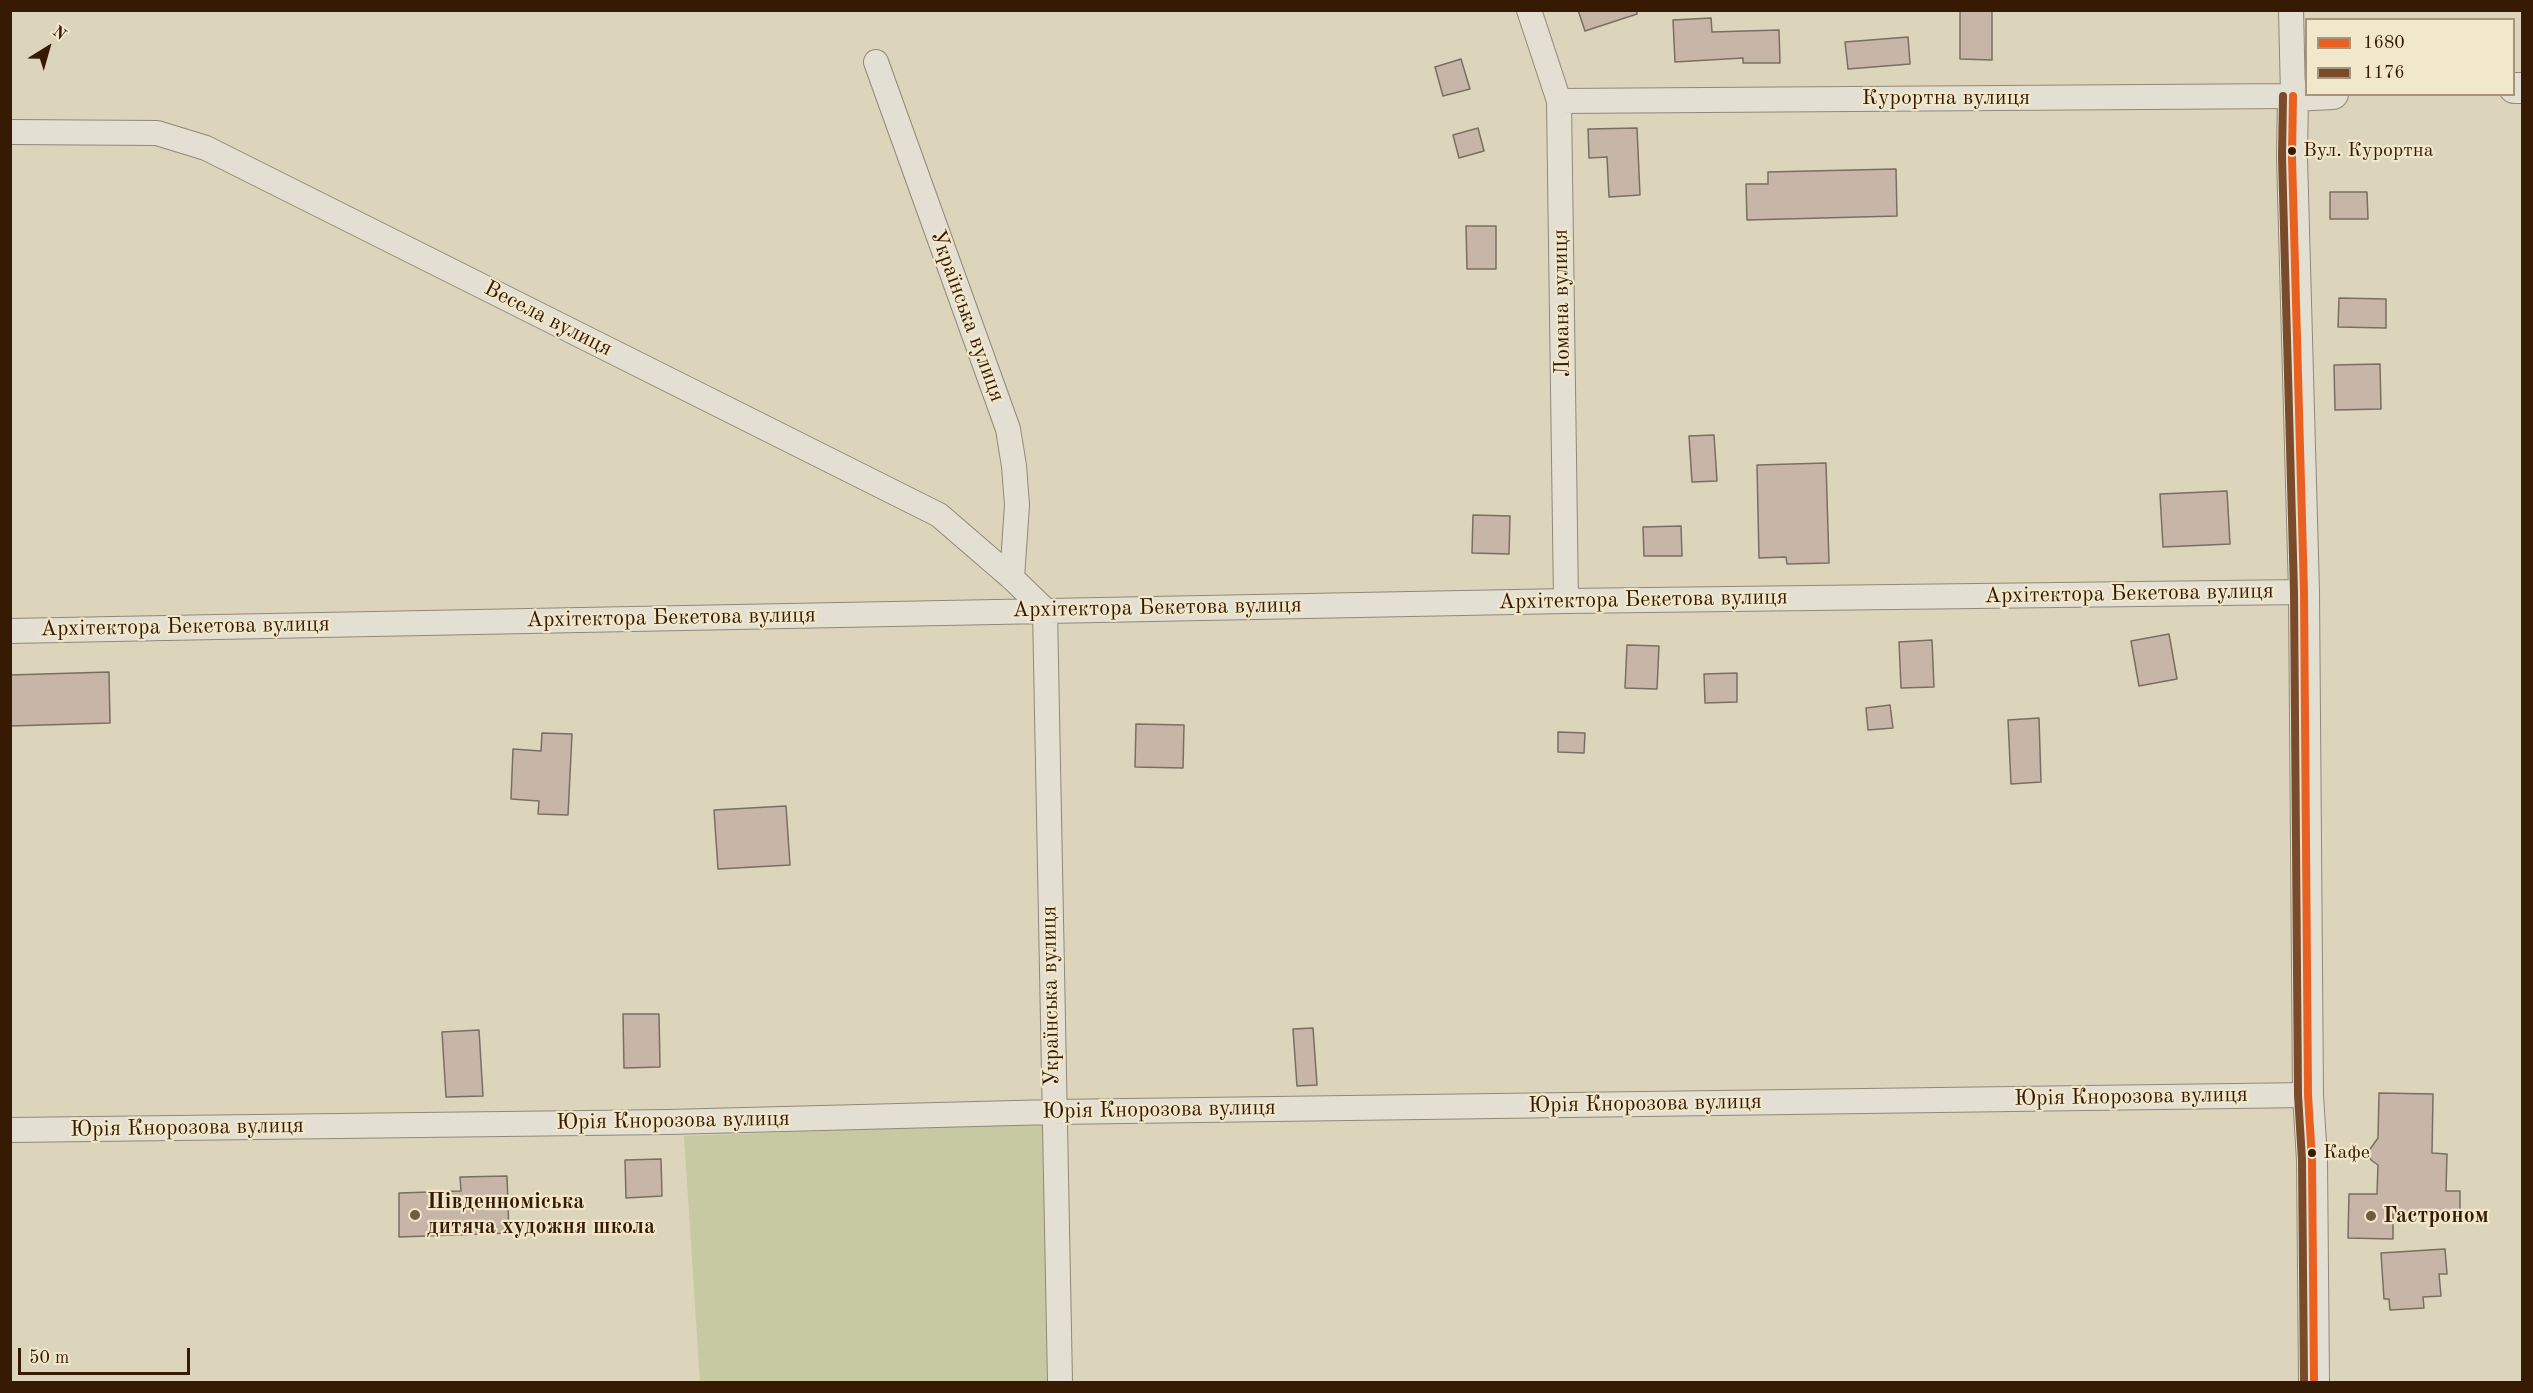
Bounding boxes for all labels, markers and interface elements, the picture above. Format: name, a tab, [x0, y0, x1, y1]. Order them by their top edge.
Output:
north arrow	[18, 18, 78, 78]
legend	[2305, 18, 2515, 96]
text: N	[49, 24, 69, 44]
text: 1680	[2363, 34, 2405, 52]
text: 1176	[2363, 64, 2405, 82]
street label: Курортна вулиця	[1862, 85, 2030, 111]
place label: Вул. Курортна	[2303, 139, 2434, 163]
marker: Вул. Курортна	[2286, 145, 2298, 157]
street label: Українська вулиця	[924, 227, 1010, 405]
street label: Ломана вулиця	[1548, 229, 1576, 377]
street label: Весела вулиця	[479, 275, 617, 363]
street label: Архітектора Бекетова вулиця	[1984, 578, 2274, 610]
street label: Архітектора Бекетова вулиця	[1498, 584, 1788, 616]
street label: Архітектора Бекетова вулиця	[1012, 592, 1302, 624]
street label: Архітектора Бекетова вулиця	[526, 602, 816, 634]
street label: Архітектора Бекетова вулиця	[40, 611, 330, 643]
street label: Українська вулиця	[1036, 905, 1066, 1087]
street label: Юрія Кнорозова вулиця	[2014, 1082, 2248, 1112]
street label: Юрія Кнорозова вулиця	[1528, 1089, 1762, 1119]
street label: Юрія Кнорозова вулиця	[1042, 1095, 1276, 1125]
street label: Юрія Кнорозова вулиця	[556, 1106, 790, 1136]
street label: Юрія Кнорозова вулиця	[70, 1113, 304, 1143]
place label: Кафе	[2323, 1141, 2370, 1165]
marker: Кафе	[2306, 1147, 2318, 1159]
place label: Південноміська дитяча художня школа	[427, 1189, 655, 1240]
place label: Гастроном	[2383, 1203, 2489, 1229]
marker: Південноміська дитяча художня школа	[408, 1208, 422, 1222]
marker: Гастроном	[2364, 1209, 2378, 1223]
scale bar	[21, 1336, 194, 1374]
text: 50 m	[29, 1349, 69, 1367]

